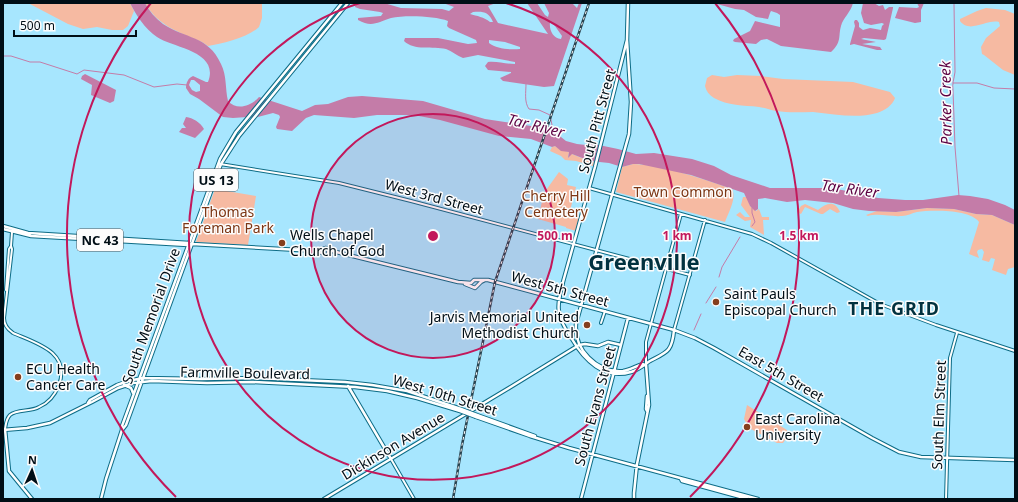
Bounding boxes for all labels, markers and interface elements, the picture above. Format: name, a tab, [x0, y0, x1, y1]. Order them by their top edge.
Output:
scale bar	[14, 12, 136, 38]
text: 500 m	[20, 17, 55, 34]
water label: Parker Creek	[934, 60, 956, 145]
street label: South Pitt Street	[573, 67, 620, 175]
water label: Tar River	[506, 108, 568, 142]
road number: US 13	[194, 169, 238, 191]
street label: West 3rd Street	[383, 174, 485, 219]
water label: Tar River	[820, 174, 881, 202]
park label: Town Common	[634, 182, 732, 201]
park label: Cherry Hill Cemetery	[522, 186, 590, 221]
park label: Thomas Foreman Park	[182, 202, 274, 237]
place label: Wells Chapel Church of God	[290, 225, 385, 260]
text: 500 m	[537, 227, 573, 244]
text: 1 km	[662, 227, 692, 244]
text: 1.5 km	[779, 227, 819, 244]
road number: NC 43	[77, 229, 123, 251]
centre of rings	[426, 229, 440, 243]
marker: Wells Chapel Church of God	[277, 238, 287, 248]
street label: South Memorial Drive	[117, 245, 184, 386]
district label: Greenville	[588, 246, 700, 276]
street label: West 5th Street	[509, 266, 611, 311]
place label: Saint Pauls Episcopal Church	[724, 284, 837, 319]
district label: THE GRID	[848, 296, 940, 320]
marker: Saint Pauls Episcopal Church	[711, 297, 721, 307]
place label: Jarvis Memorial United Methodist Church	[428, 307, 579, 342]
marker: Jarvis Memorial United Methodist Church	[582, 320, 592, 330]
street label: East 5th Street	[735, 341, 827, 406]
street label: South Evans Street	[569, 344, 620, 468]
place label: ECU Health Cancer Care	[26, 359, 106, 394]
street label: South Elm Street	[927, 360, 950, 470]
street label: Farmville Boulevard	[180, 362, 310, 383]
street label: West 10th Street	[390, 370, 500, 419]
marker: ECU Health Cancer Care	[13, 372, 23, 382]
street label: Dickinson Avenue	[338, 407, 448, 484]
place label: East Carolina University	[755, 409, 840, 444]
marker: East Carolina University	[742, 422, 752, 432]
north arrow	[12, 450, 52, 490]
text: N	[28, 452, 37, 467]

